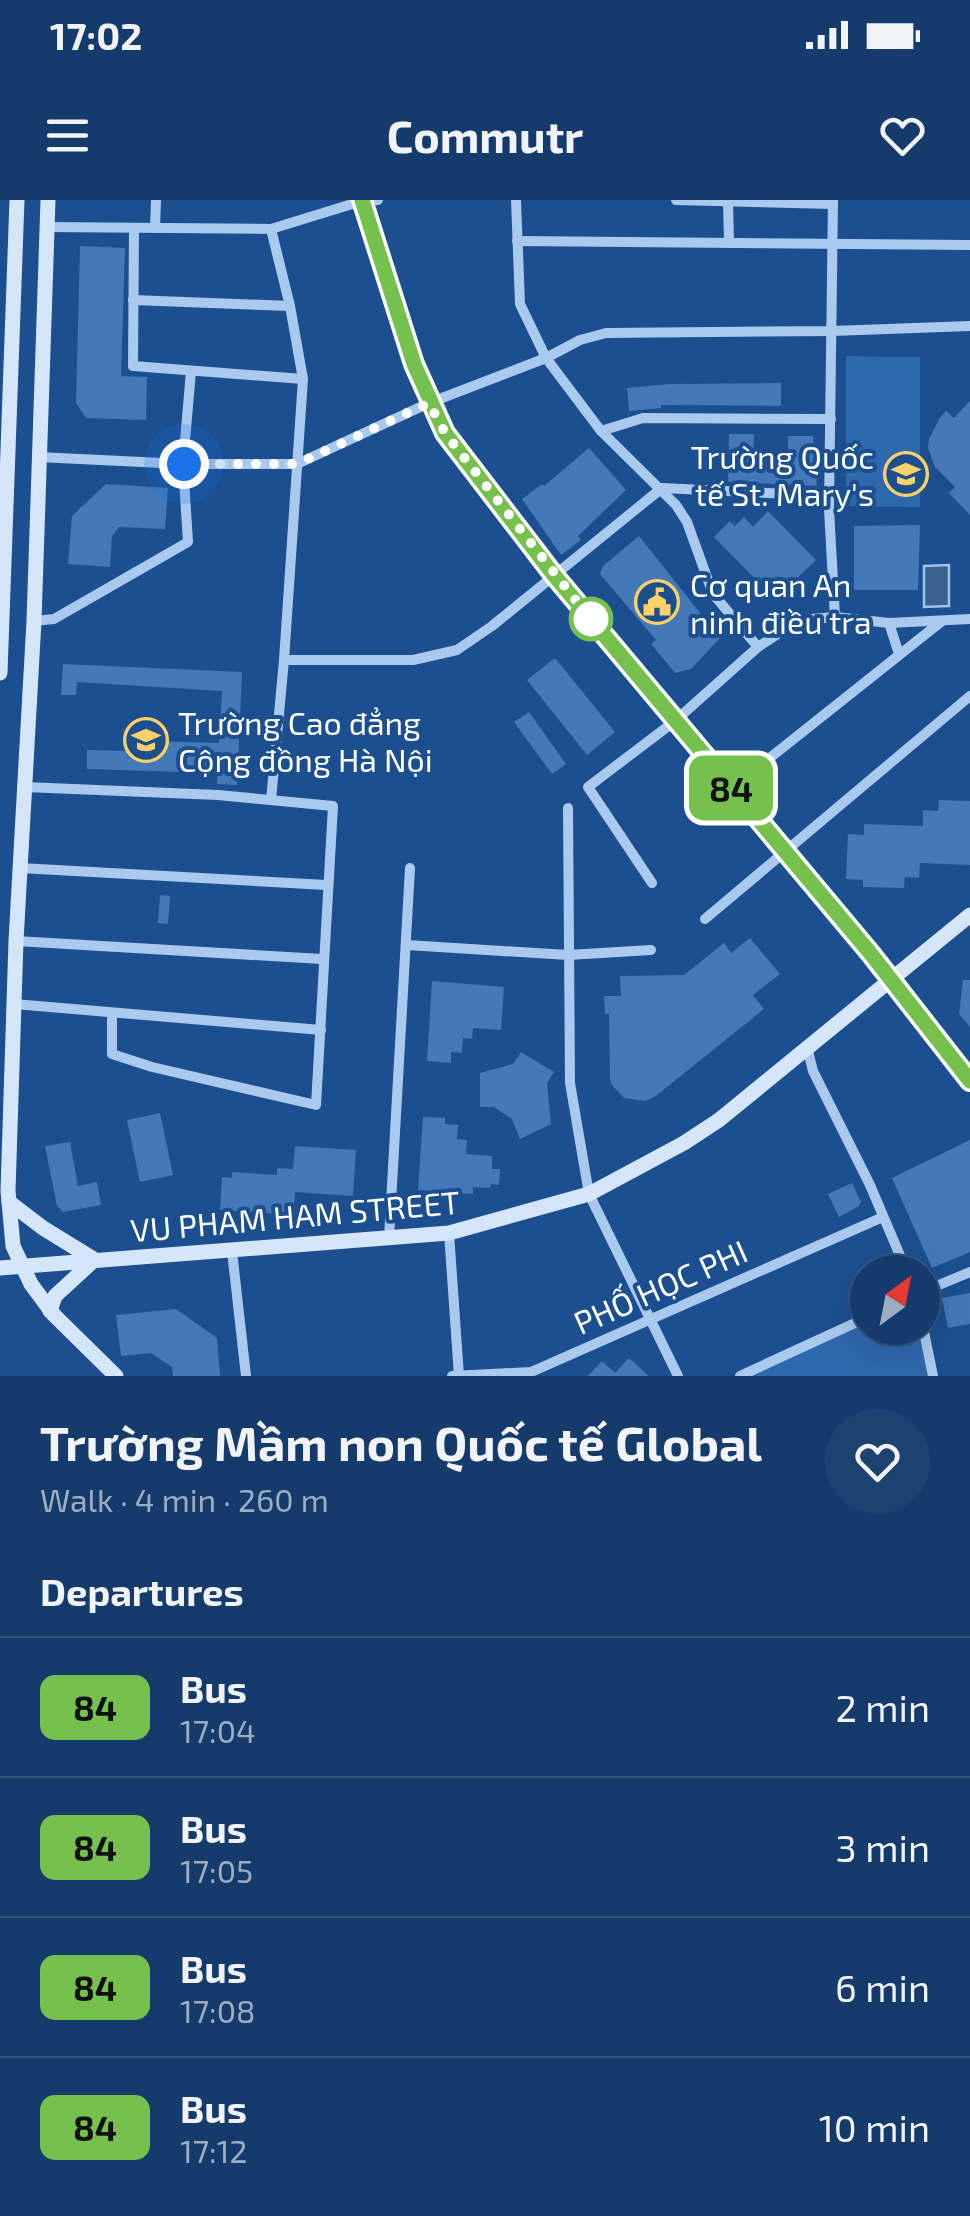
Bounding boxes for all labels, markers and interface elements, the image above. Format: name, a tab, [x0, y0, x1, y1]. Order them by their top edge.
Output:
text: 17:02	[50, 12, 142, 58]
icon: menu	[40, 108, 95, 163]
text: Commutr	[387, 108, 583, 162]
icon: heart	[875, 108, 930, 163]
place label: Trường Quốc tế St. Mary's	[691, 437, 874, 512]
your location	[159, 439, 209, 489]
school or university icon: Trường Quốc tế St. Mary's	[883, 451, 929, 497]
place label: Cơ quan An ninh điều tra	[690, 565, 872, 640]
public building icon: Cơ quan An ninh điều tra	[634, 579, 680, 625]
unlabelled marker	[570, 598, 612, 640]
place label: Trường Cao đẳng Cộng đồng Hà Nội	[178, 703, 433, 778]
school or university icon: Trường Cao đẳng Cộng đồng Hà Nội	[123, 717, 169, 763]
line badge: 84	[686, 756, 776, 820]
text: 84	[709, 767, 753, 809]
street label: VU PHAM HAM STREET	[129, 1182, 461, 1248]
street label: PHỐ HỌC PHI	[567, 1230, 752, 1341]
north arrow	[850, 1255, 940, 1345]
map controls	[850, 1255, 940, 1345]
button: heart	[825, 1409, 930, 1514]
text: Trường Mầm non Quốc tế Global	[40, 1413, 762, 1471]
text: Walk · 4 min · 260 m	[40, 1480, 329, 1518]
text: Departures	[40, 1568, 244, 1614]
text: Bus	[180, 1665, 247, 1711]
text: 2 min	[835, 1684, 930, 1730]
text: 84	[73, 1686, 117, 1728]
text: 17:04	[180, 1711, 256, 1749]
text: Bus	[180, 1805, 247, 1851]
text: 3 min	[836, 1824, 930, 1870]
text: 84	[73, 1826, 117, 1868]
text: 17:05	[180, 1851, 253, 1889]
text: Bus	[180, 1945, 247, 1991]
text: 6 min	[835, 1964, 930, 2010]
text: 84	[73, 1966, 117, 2008]
text: 17:08	[180, 1991, 255, 2029]
text: Bus	[180, 2085, 247, 2131]
text: 10 min	[819, 2104, 930, 2150]
text: 84	[73, 2106, 117, 2148]
text: 17:12	[180, 2131, 247, 2169]

